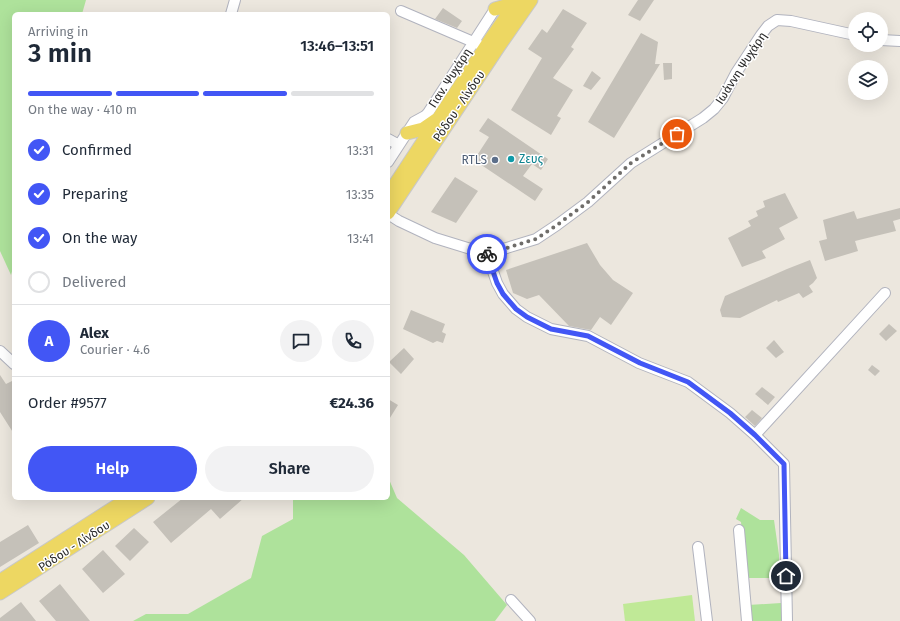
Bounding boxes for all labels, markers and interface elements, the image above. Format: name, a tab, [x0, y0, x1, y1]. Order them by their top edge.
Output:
map controls	[848, 12, 888, 100]
button: locate	[848, 12, 888, 52]
text: Arriving in	[28, 24, 88, 39]
street label: Ιωάννη Ψυχάρη	[712, 29, 770, 107]
text: 13:46–13:51	[300, 37, 374, 55]
text: 3 min	[28, 38, 92, 69]
street label: Γιαν. Ψυχάρη	[426, 46, 474, 110]
button: layers	[848, 60, 888, 100]
street label: Ρόδου - Λίνδου	[430, 68, 488, 144]
text: On the way · 410 m	[28, 102, 137, 117]
pin	[660, 117, 694, 151]
icon: bag	[666, 123, 688, 145]
icon: check	[28, 139, 50, 161]
text: Confirmed	[62, 141, 132, 159]
text: 13:31	[347, 143, 374, 158]
place label: Ζευς	[519, 152, 543, 166]
place label: RTLS	[461, 153, 487, 167]
marker: Ζευς	[506, 154, 516, 164]
marker: RTLS	[490, 155, 500, 165]
icon: check	[28, 183, 50, 205]
text: Preparing	[62, 185, 127, 203]
text: 13:35	[346, 187, 374, 202]
icon: check	[28, 227, 50, 249]
text: On the way	[62, 229, 137, 247]
text: 13:41	[347, 231, 374, 246]
courier	[467, 234, 507, 274]
icon: bike	[476, 243, 498, 265]
text: Delivered	[62, 273, 126, 291]
button: chat	[280, 320, 322, 362]
button: phone	[332, 320, 374, 362]
text: Alex	[80, 324, 109, 342]
text: A	[45, 332, 53, 350]
text: Courier · 4.6	[80, 342, 150, 357]
text: Order #9577	[28, 394, 107, 412]
text: €24.36	[329, 394, 374, 412]
button: Help	[28, 446, 197, 492]
button: Share	[205, 446, 374, 492]
street label: Ρόδου - Λίνδου	[36, 518, 112, 574]
pin	[769, 559, 803, 593]
icon: home	[775, 565, 797, 587]

